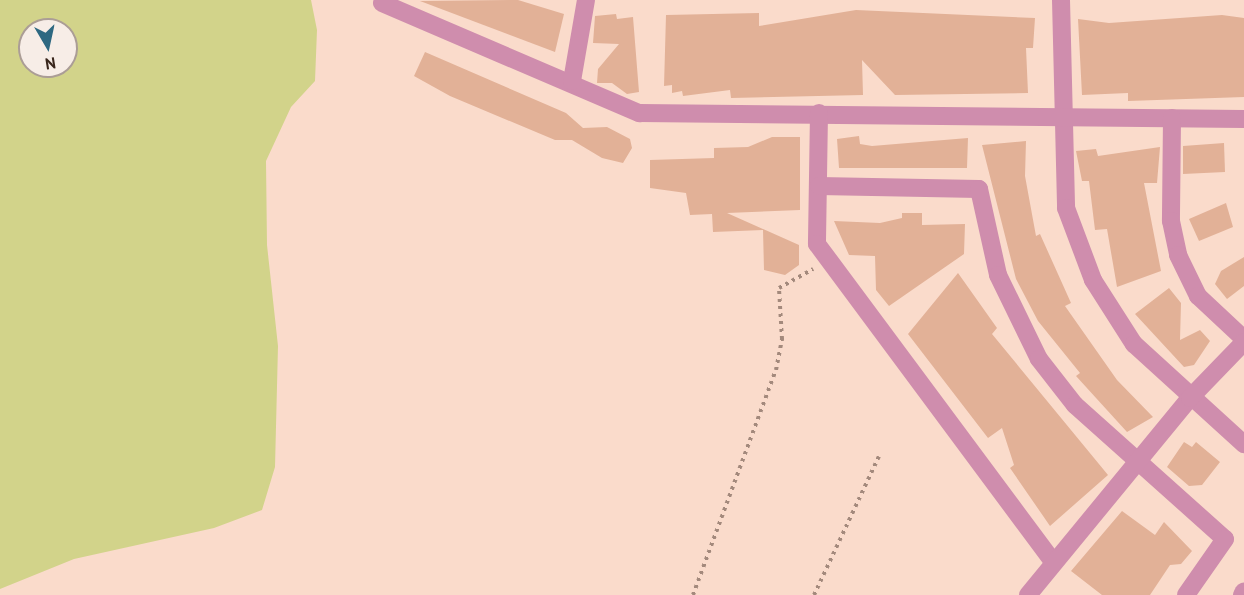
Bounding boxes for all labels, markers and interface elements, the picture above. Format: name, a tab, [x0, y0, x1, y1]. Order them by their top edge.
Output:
north arrow	[18, 18, 78, 78]
text: N	[44, 53, 57, 75]

